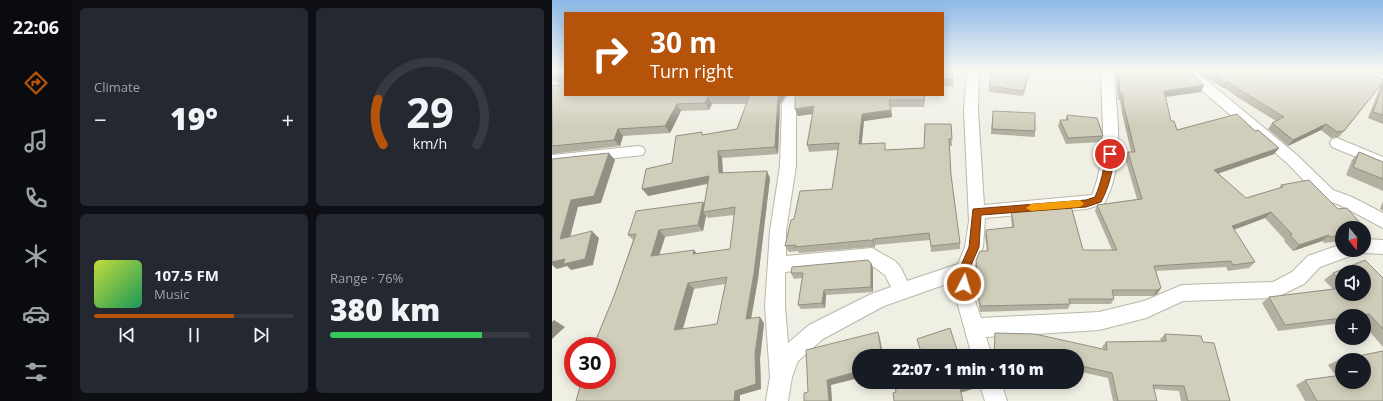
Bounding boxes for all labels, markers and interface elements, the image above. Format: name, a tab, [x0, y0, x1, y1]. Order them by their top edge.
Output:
text: 22:06	[13, 15, 59, 39]
text: 30 m	[650, 23, 717, 61]
icon: right	[584, 28, 636, 80]
text: Turn right	[650, 59, 733, 83]
icon: directions	[22, 69, 50, 97]
text: Climate	[94, 78, 140, 96]
text: 29	[406, 84, 454, 140]
text: 19°	[170, 98, 218, 139]
text: −	[94, 104, 107, 134]
text: +	[281, 104, 294, 134]
icon: music	[22, 127, 50, 155]
text: km/h	[413, 133, 447, 152]
pin	[1093, 137, 1127, 171]
icon: arrive	[1099, 143, 1121, 165]
icon: phone	[22, 184, 50, 212]
north arrow	[1335, 221, 1371, 257]
map controls	[1335, 221, 1371, 389]
icon: climate	[22, 242, 50, 270]
position arrow	[943, 263, 985, 305]
text: 107.5 FM	[154, 265, 219, 285]
button: sound	[1335, 265, 1371, 301]
text: Range · 76%	[330, 269, 403, 287]
text: Music	[154, 285, 189, 303]
text: 380 km	[330, 289, 440, 330]
icon: car	[22, 300, 50, 328]
button: +	[1335, 309, 1371, 345]
icon: previous	[116, 324, 138, 346]
icon: pause	[183, 324, 205, 346]
icon: next	[250, 324, 272, 346]
speed limit sign: 30	[564, 337, 616, 389]
button: −	[1335, 353, 1371, 389]
icon: filters	[22, 358, 50, 386]
text: 22:07 · 1 min · 110 m	[892, 359, 1044, 379]

